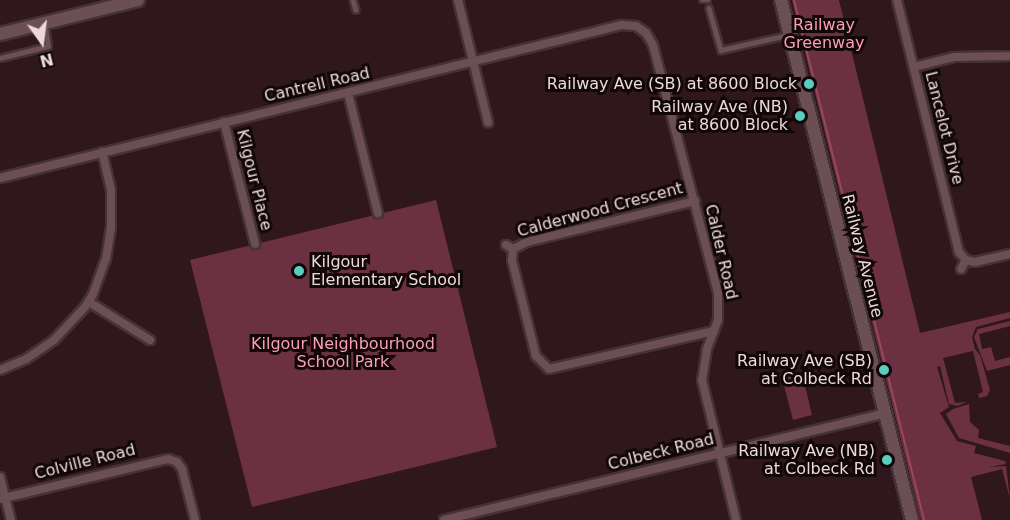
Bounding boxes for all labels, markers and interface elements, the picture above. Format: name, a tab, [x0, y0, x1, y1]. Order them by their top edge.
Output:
north arrow	[12, 12, 72, 72]
park label: Railway Greenway	[784, 15, 864, 53]
text: N	[38, 49, 55, 71]
street label: Cantrell Road	[262, 64, 372, 106]
street label: Lancelot Drive	[921, 70, 967, 186]
place label: Railway Ave (SB) at 8600 Block	[547, 74, 797, 94]
marker: Railway Ave (SB) at 8600 Block	[802, 77, 816, 91]
place label: Railway Ave (NB) at 8600 Block	[651, 97, 788, 135]
marker: Railway Ave (NB) at 8600 Block	[793, 109, 807, 123]
street label: Kilgour Place	[232, 127, 276, 233]
street label: Calderwood Crescent	[515, 179, 685, 241]
street label: Railway Avenue	[837, 192, 887, 320]
street label: Calder Road	[701, 202, 741, 302]
place label: Kilgour Elementary School	[311, 252, 461, 290]
marker: Kilgour Elementary School	[292, 264, 306, 278]
park label: Kilgour Neighbourhood School Park	[251, 334, 435, 372]
place label: Railway Ave (SB) at Colbeck Rd	[737, 351, 872, 389]
marker: Railway Ave (SB) at Colbeck Rd	[877, 363, 891, 377]
street label: Colbeck Road	[606, 430, 716, 474]
street label: Colville Road	[33, 440, 137, 484]
place label: Railway Ave (NB) at Colbeck Rd	[738, 441, 875, 479]
marker: Railway Ave (NB) at Colbeck Rd	[880, 453, 894, 467]

